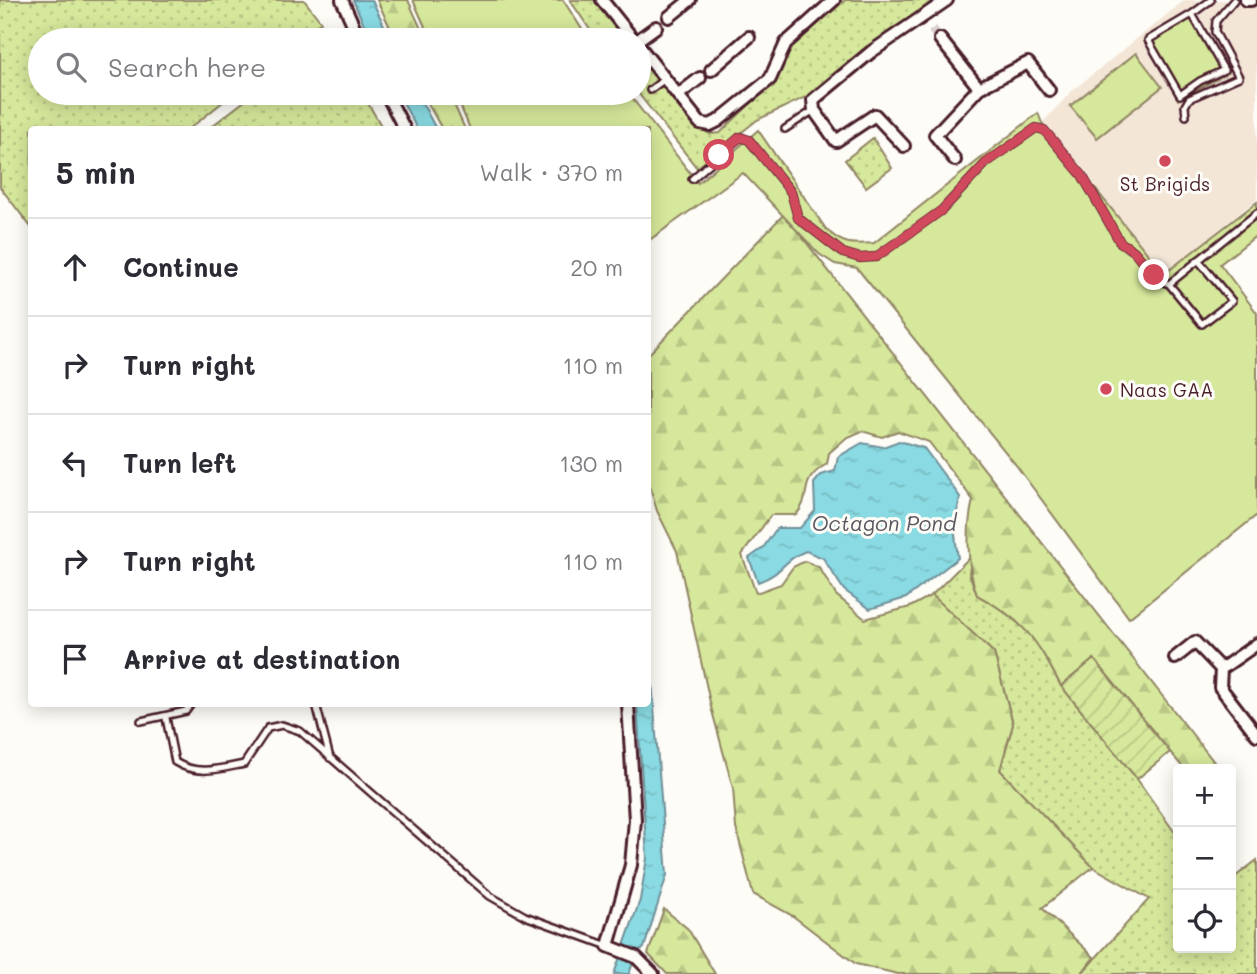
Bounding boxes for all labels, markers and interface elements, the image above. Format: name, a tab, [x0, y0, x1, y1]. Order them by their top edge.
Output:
search box	[28, 28, 651, 105]
icon: search	[52, 48, 90, 86]
text: Search here	[108, 50, 266, 84]
route start	[703, 139, 734, 170]
text: 5 min	[56, 152, 136, 192]
marker: St Brigids	[1157, 153, 1173, 169]
text: Walk · 370 m	[480, 157, 623, 187]
place label: St Brigids	[1120, 171, 1210, 196]
icon: ahead	[56, 248, 94, 286]
text: Continue	[123, 250, 239, 284]
text: 20 m	[570, 252, 623, 282]
route end	[1138, 259, 1169, 290]
icon: right	[56, 346, 94, 384]
text: Turn right	[123, 348, 256, 382]
text: 110 m	[563, 350, 623, 380]
place label: Naas GAA	[1120, 377, 1213, 402]
marker: Naas GAA	[1098, 381, 1114, 397]
icon: left	[56, 444, 94, 482]
text: Turn left	[123, 446, 236, 480]
text: 130 m	[559, 448, 623, 478]
water label: Octagon Pond	[812, 509, 958, 536]
icon: right	[56, 542, 94, 580]
text: Turn right	[123, 544, 256, 578]
text: 110 m	[563, 546, 623, 576]
icon: arrive	[56, 640, 94, 678]
text: Arrive at destination	[123, 642, 400, 676]
map controls	[1173, 764, 1236, 953]
button: +	[1173, 764, 1236, 827]
button: −	[1173, 827, 1236, 890]
button: locate	[1173, 890, 1236, 953]

